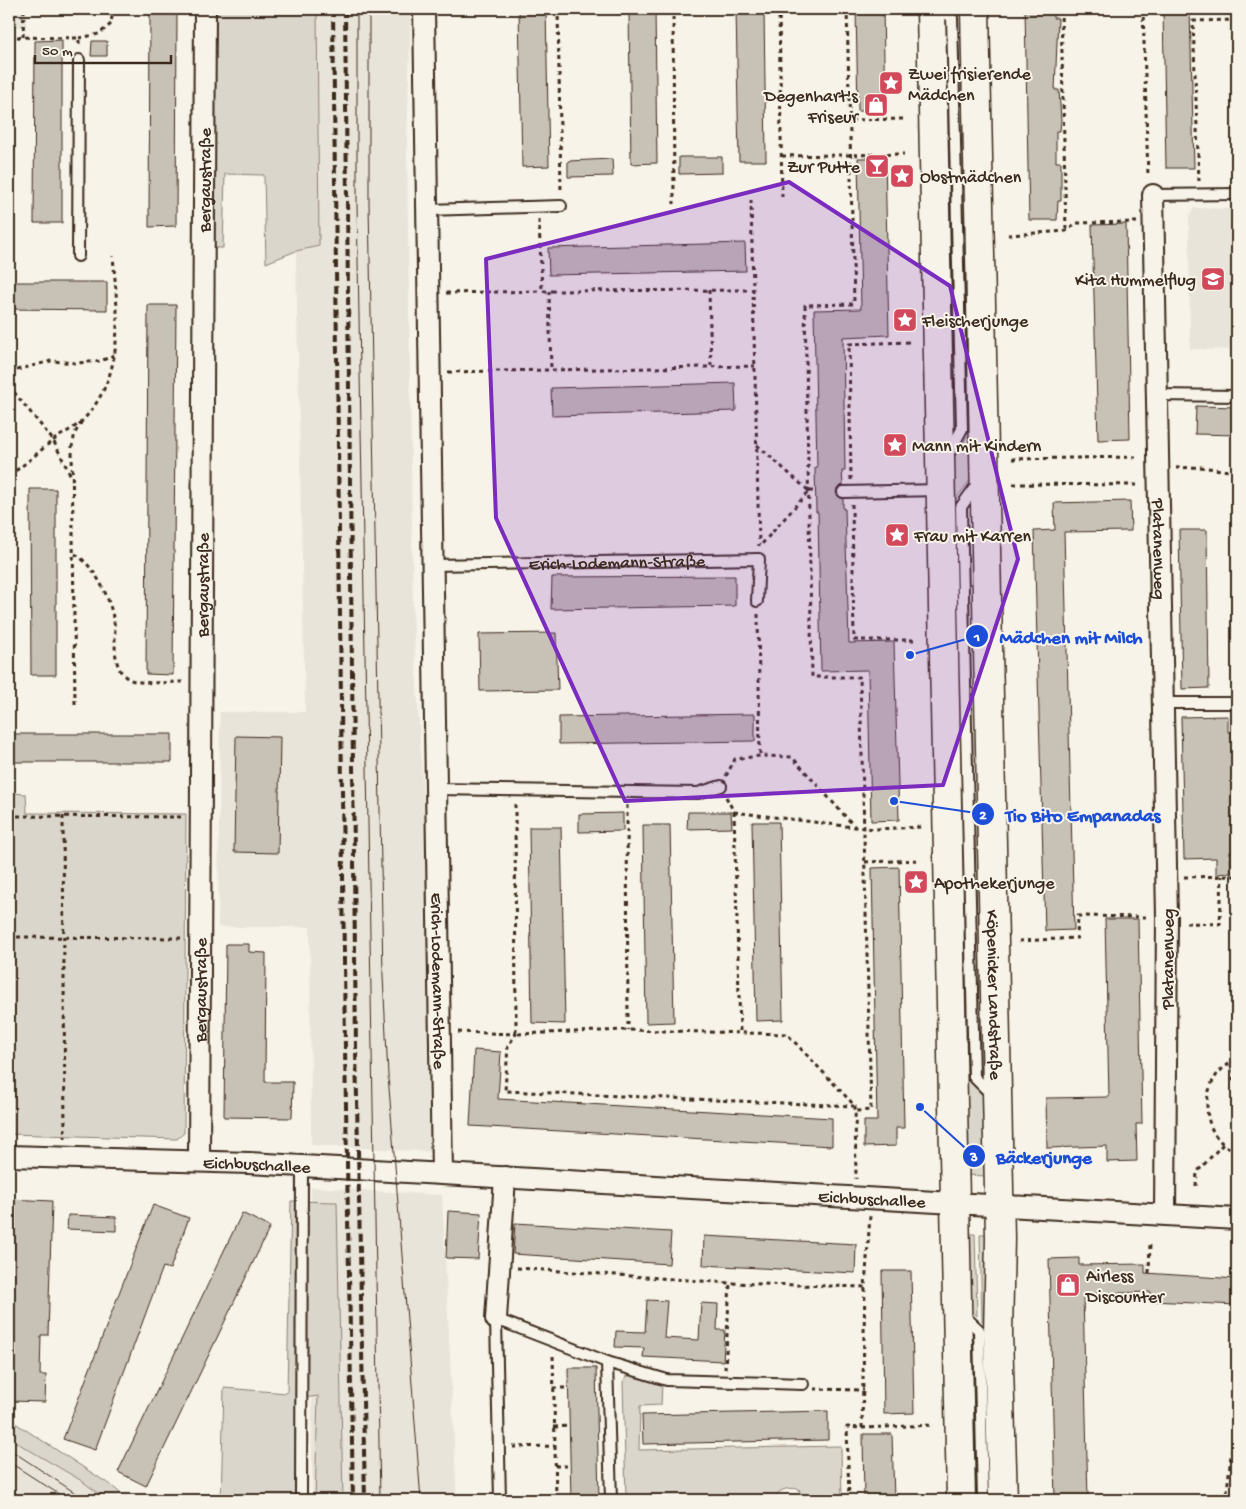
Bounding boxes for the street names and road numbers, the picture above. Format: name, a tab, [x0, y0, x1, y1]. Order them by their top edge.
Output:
street label: Bergaustraße	[196, 127, 217, 233]
street label: Platanenweg	[1146, 497, 1169, 600]
street label: Bergaustraße	[194, 532, 215, 638]
street label: Erich-Lodemann-Straße	[529, 552, 706, 576]
street label: Erich-Lodemann-Straße	[425, 892, 448, 1070]
street label: Platanenweg	[1159, 908, 1180, 1011]
street label: Köpenicker Landstraße	[980, 909, 1005, 1081]
street label: Bergaustraße	[192, 937, 213, 1043]
street label: Eichbuschallee	[203, 1154, 312, 1180]
street label: Eichbuschallee	[817, 1187, 927, 1214]

